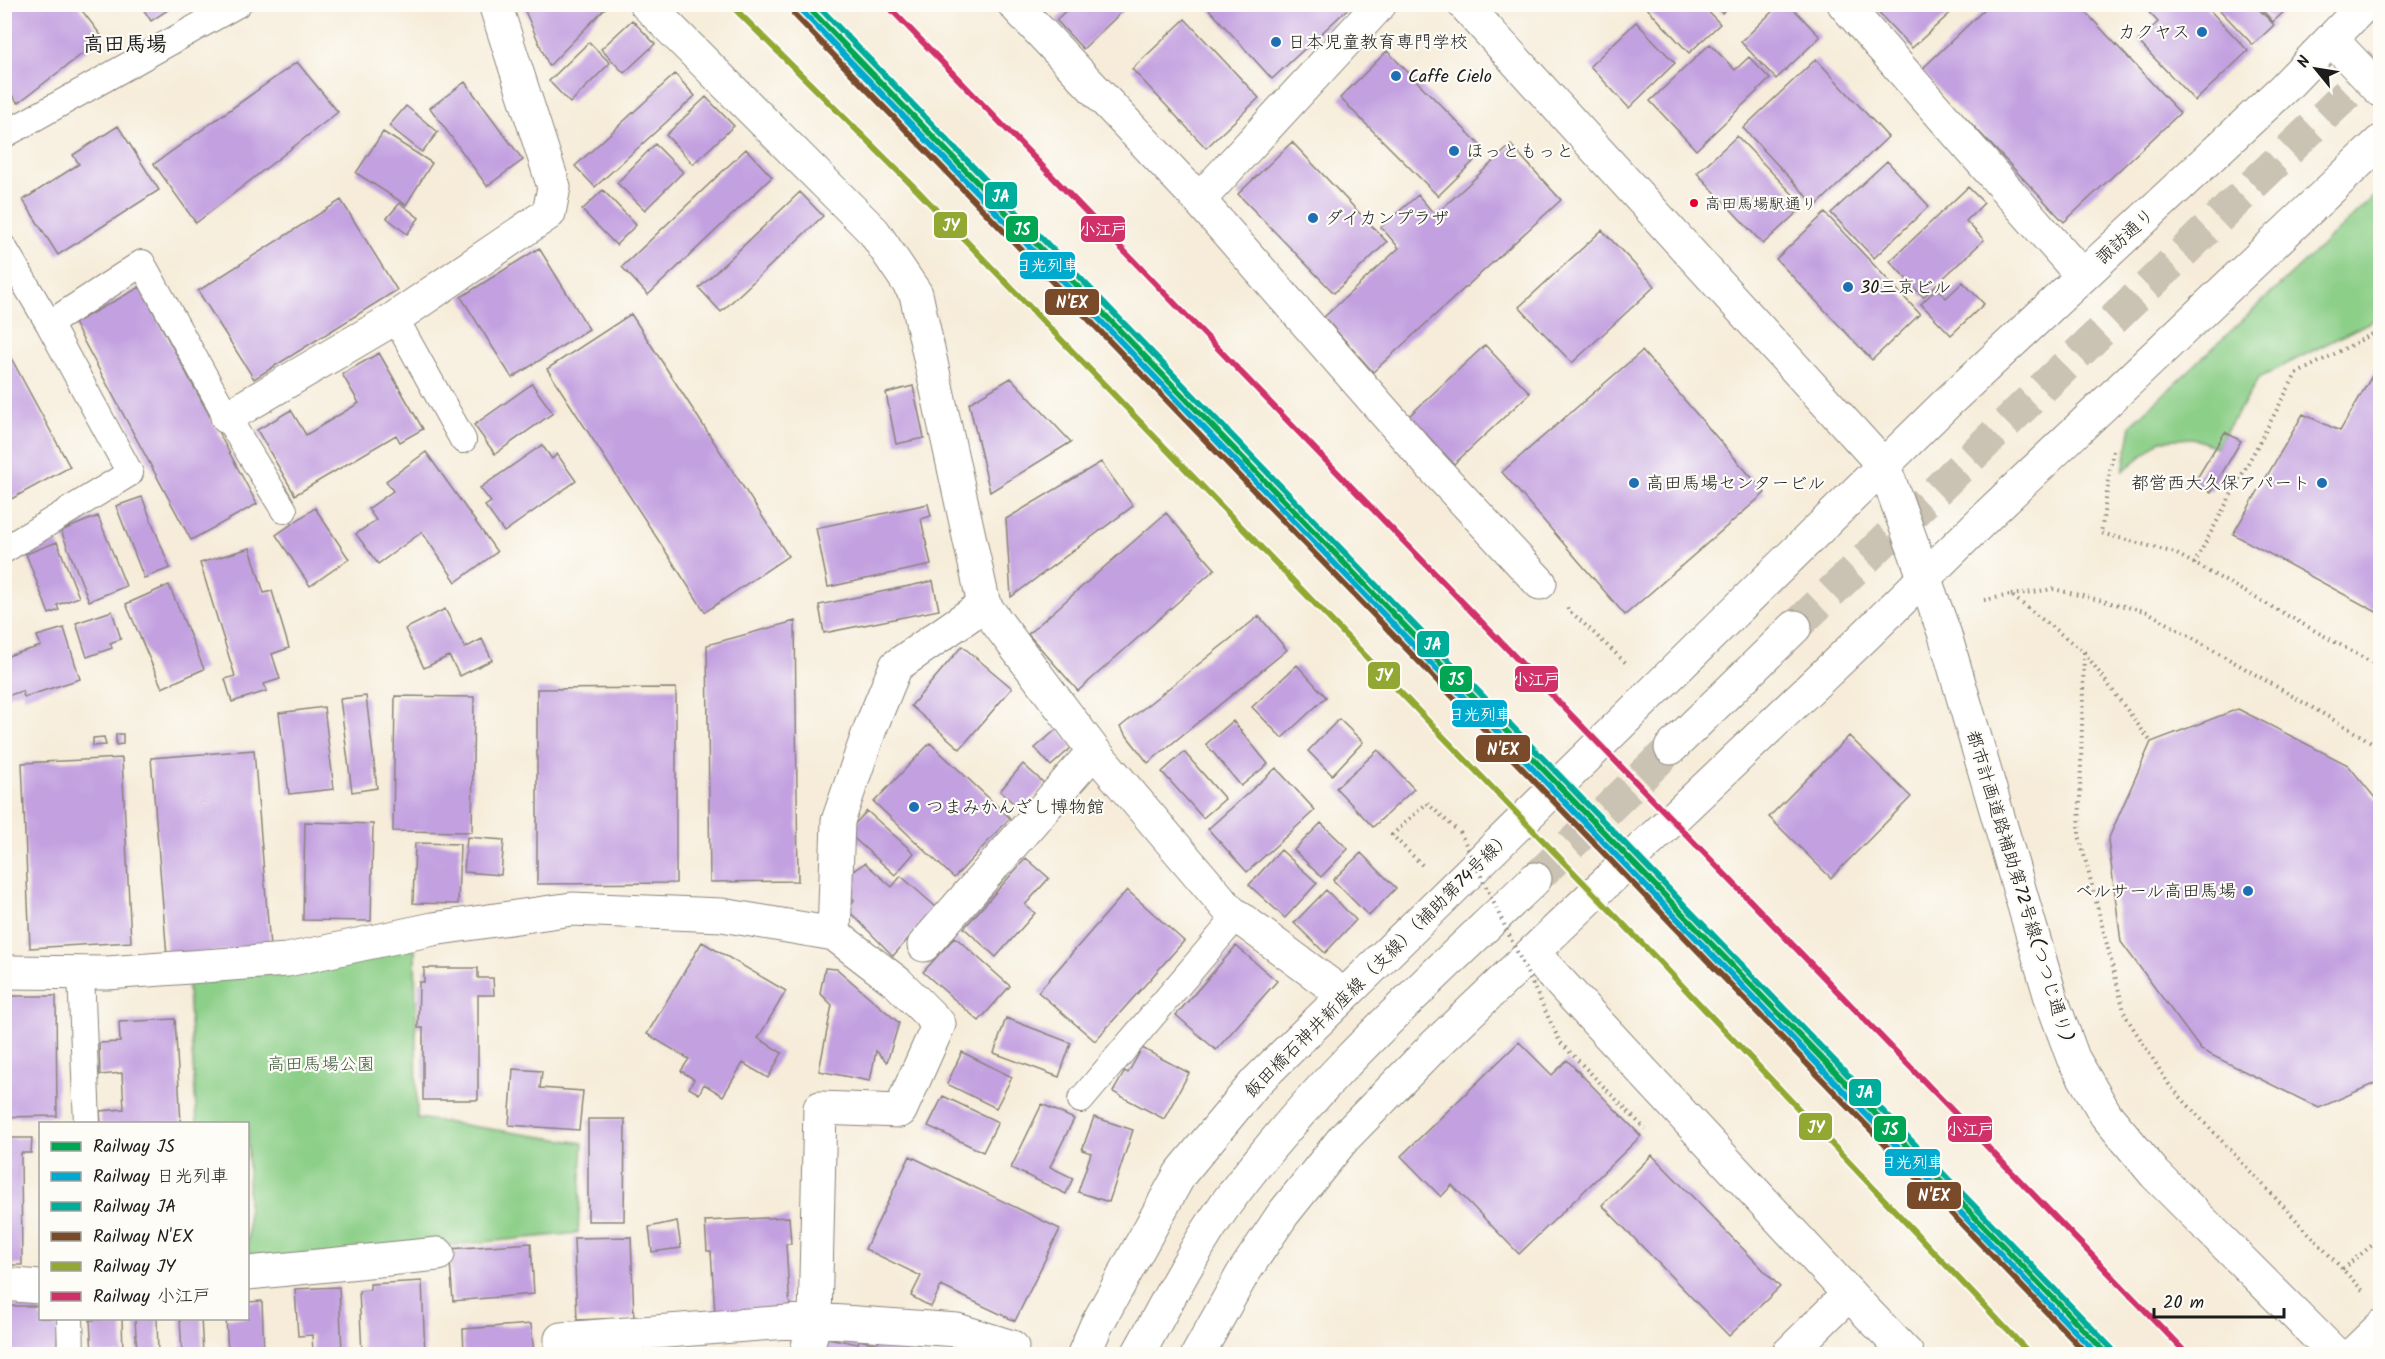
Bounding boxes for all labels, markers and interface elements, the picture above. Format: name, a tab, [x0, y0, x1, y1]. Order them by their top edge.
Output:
place label: カクヤス	[2118, 19, 2190, 48]
marker: カクヤス	[2195, 25, 2209, 39]
district label: 高田馬場	[83, 29, 167, 62]
place label: 日本児童教育専門学校	[1288, 29, 1468, 58]
marker: 日本児童教育専門学校	[1269, 35, 1283, 49]
north arrow	[2286, 39, 2346, 99]
text: N	[2291, 52, 2318, 73]
place label: Caffe Cielo	[1408, 63, 1492, 92]
marker: Caffe Cielo	[1389, 69, 1403, 83]
place label: ほっともっと	[1466, 138, 1574, 167]
marker: ほっともっと	[1447, 144, 1461, 158]
line badge: JA	[984, 181, 1018, 210]
text: JA	[992, 185, 1010, 210]
place label: 高田馬場駅通り	[1705, 192, 1817, 217]
marker: 高田馬場駅通り	[1688, 197, 1700, 209]
street label: 諏訪通り	[2090, 202, 2162, 272]
place label: ダイカンプラザ	[1325, 205, 1449, 234]
line badge: JY	[933, 211, 968, 239]
marker: ダイカンプラザ	[1306, 211, 1320, 225]
text: JY	[943, 214, 960, 239]
line badge: JS	[1005, 215, 1039, 243]
line badge: 小江戸	[1080, 215, 1126, 243]
text: JS	[1014, 218, 1030, 243]
text: 小江戸	[1079, 218, 1127, 243]
line badge: 日光列車	[1019, 251, 1076, 280]
text: 日光列車	[1015, 254, 1079, 279]
place label: 30三京ビル	[1860, 274, 1951, 303]
marker: 30三京ビル	[1841, 280, 1855, 294]
line badge: N'EX	[1044, 288, 1100, 316]
text: N'EX	[1056, 291, 1089, 316]
place label: 高田馬場センタービル	[1646, 470, 1825, 499]
place label: 都営西大久保アパート	[2131, 470, 2310, 499]
marker: 高田馬場センタービル	[1627, 476, 1641, 490]
marker: 都営西大久保アパート	[2315, 476, 2329, 490]
line badge: JA	[1416, 630, 1450, 658]
text: JA	[1424, 633, 1442, 658]
line badge: JY	[1367, 661, 1401, 690]
text: JY	[1376, 664, 1393, 689]
line badge: JS	[1439, 665, 1473, 693]
line badge: 小江戸	[1514, 665, 1559, 693]
text: JS	[1448, 668, 1464, 693]
text: 小江戸	[1512, 668, 1560, 693]
line badge: 日光列車	[1451, 699, 1508, 728]
text: 日光列車	[1448, 703, 1512, 728]
street label: 都市計画道路補助第72号線(つつじ通り)	[1957, 727, 2080, 1046]
line badge: N'EX	[1475, 734, 1531, 763]
text: N'EX	[1487, 738, 1520, 763]
place label: つまみかんざし博物館	[926, 794, 1105, 823]
marker: つまみかんざし博物館	[907, 800, 921, 814]
street label: 飯田橋石神井新座線（支線）（補助第74号線）	[1238, 824, 1520, 1106]
place label: ベルサール高田馬場	[2075, 878, 2236, 907]
marker: ベルサール高田馬場	[2241, 884, 2255, 898]
park label: 高田馬場公園	[267, 1051, 375, 1080]
line badge: JA	[1848, 1078, 1882, 1107]
text: JA	[1856, 1081, 1874, 1106]
line badge: JY	[1798, 1112, 1833, 1141]
line badge: JS	[1873, 1115, 1907, 1143]
line badge: 小江戸	[1947, 1115, 1993, 1143]
text: JY	[1808, 1116, 1825, 1141]
text: JS	[1882, 1118, 1898, 1143]
text: 小江戸	[1946, 1118, 1994, 1143]
legend	[39, 1122, 249, 1320]
text: Railway JS	[93, 1133, 175, 1162]
line badge: 日光列車	[1884, 1148, 1941, 1177]
text: 日光列車	[1880, 1151, 1944, 1176]
text: Railway 日光列車	[93, 1163, 229, 1192]
line badge: N'EX	[1906, 1181, 1962, 1210]
text: N'EX	[1918, 1184, 1951, 1209]
text: Railway JA	[93, 1193, 176, 1222]
text: Railway N'EX	[93, 1223, 194, 1252]
text: Railway JY	[93, 1253, 176, 1282]
scale bar	[2154, 1281, 2284, 1319]
text: Railway 小江戸	[93, 1283, 211, 1312]
text: 20 m	[2163, 1289, 2204, 1318]

